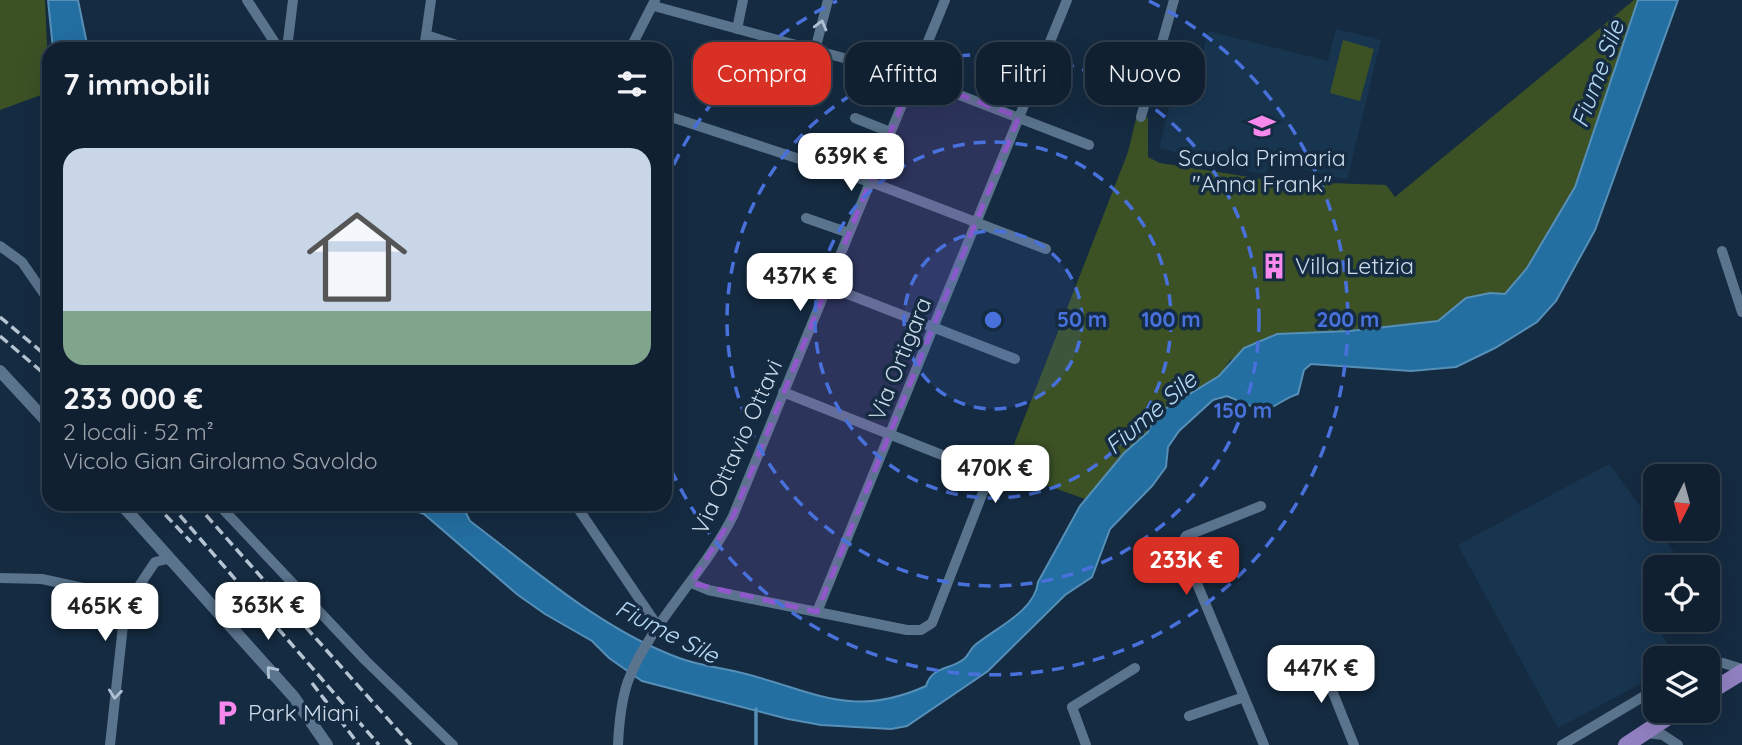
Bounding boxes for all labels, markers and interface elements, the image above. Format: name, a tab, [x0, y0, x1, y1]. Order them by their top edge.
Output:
water label: Fiume Sile	[1564, 15, 1631, 131]
one-way arrow	[813, 19, 827, 31]
chip: Compra	[693, 42, 831, 105]
chip: Affitta	[845, 42, 962, 105]
chip: Filtri	[976, 42, 1071, 105]
chip: Nuovo	[1085, 42, 1205, 105]
text: 7 immobili	[63, 65, 210, 103]
icon: filters	[613, 65, 651, 103]
school or university icon: Scuola Primaria "Anna Frank"	[1247, 111, 1277, 141]
pin: 639K €	[794, 134, 908, 193]
text: 639K €	[814, 141, 888, 170]
place label: Scuola Primaria "Anna Frank"	[1178, 143, 1346, 198]
icon: home	[294, 194, 420, 320]
building icon: Villa Letizia	[1259, 251, 1289, 281]
place label: Villa Letizia	[1295, 251, 1414, 280]
pin: 437K €	[743, 254, 857, 313]
text: 437K €	[763, 261, 837, 290]
street label: Via Ortigara	[862, 293, 937, 425]
text: 50 m	[1057, 306, 1107, 332]
text: 100 m	[1141, 306, 1201, 332]
text: 200 m	[1317, 306, 1379, 332]
centre of rings	[981, 308, 1005, 332]
street label: Via Ottavio Ottavi	[685, 355, 788, 539]
water label: Fiume Sile	[1098, 363, 1203, 460]
text: 233 000 €	[63, 379, 203, 417]
text: 150 m	[1214, 397, 1272, 423]
text: 2 locali · 52 m²	[63, 417, 214, 446]
text: Vicolo Gian Girolamo Savoldo	[63, 446, 378, 475]
pin: 470K €	[938, 446, 1052, 505]
text: 470K €	[957, 453, 1033, 482]
north arrow	[1643, 464, 1720, 541]
map controls	[1643, 464, 1720, 723]
pin: 233K €	[1129, 538, 1243, 597]
text: 233K €	[1149, 545, 1223, 574]
button: locate	[1643, 555, 1720, 632]
pin: 363K €	[211, 582, 325, 642]
pin: 465K €	[48, 584, 162, 643]
text: 363K €	[231, 590, 305, 619]
text: 465K €	[67, 591, 143, 620]
water label: Fiume Sile	[611, 592, 725, 671]
pin: 447K €	[1264, 646, 1378, 705]
button: layers	[1643, 646, 1720, 723]
text: 447K €	[1284, 653, 1358, 682]
one-way arrow	[267, 666, 279, 679]
one-way arrow	[108, 689, 123, 700]
parking icon: Park Miani	[212, 698, 242, 728]
place label: Park Miani	[248, 698, 359, 727]

